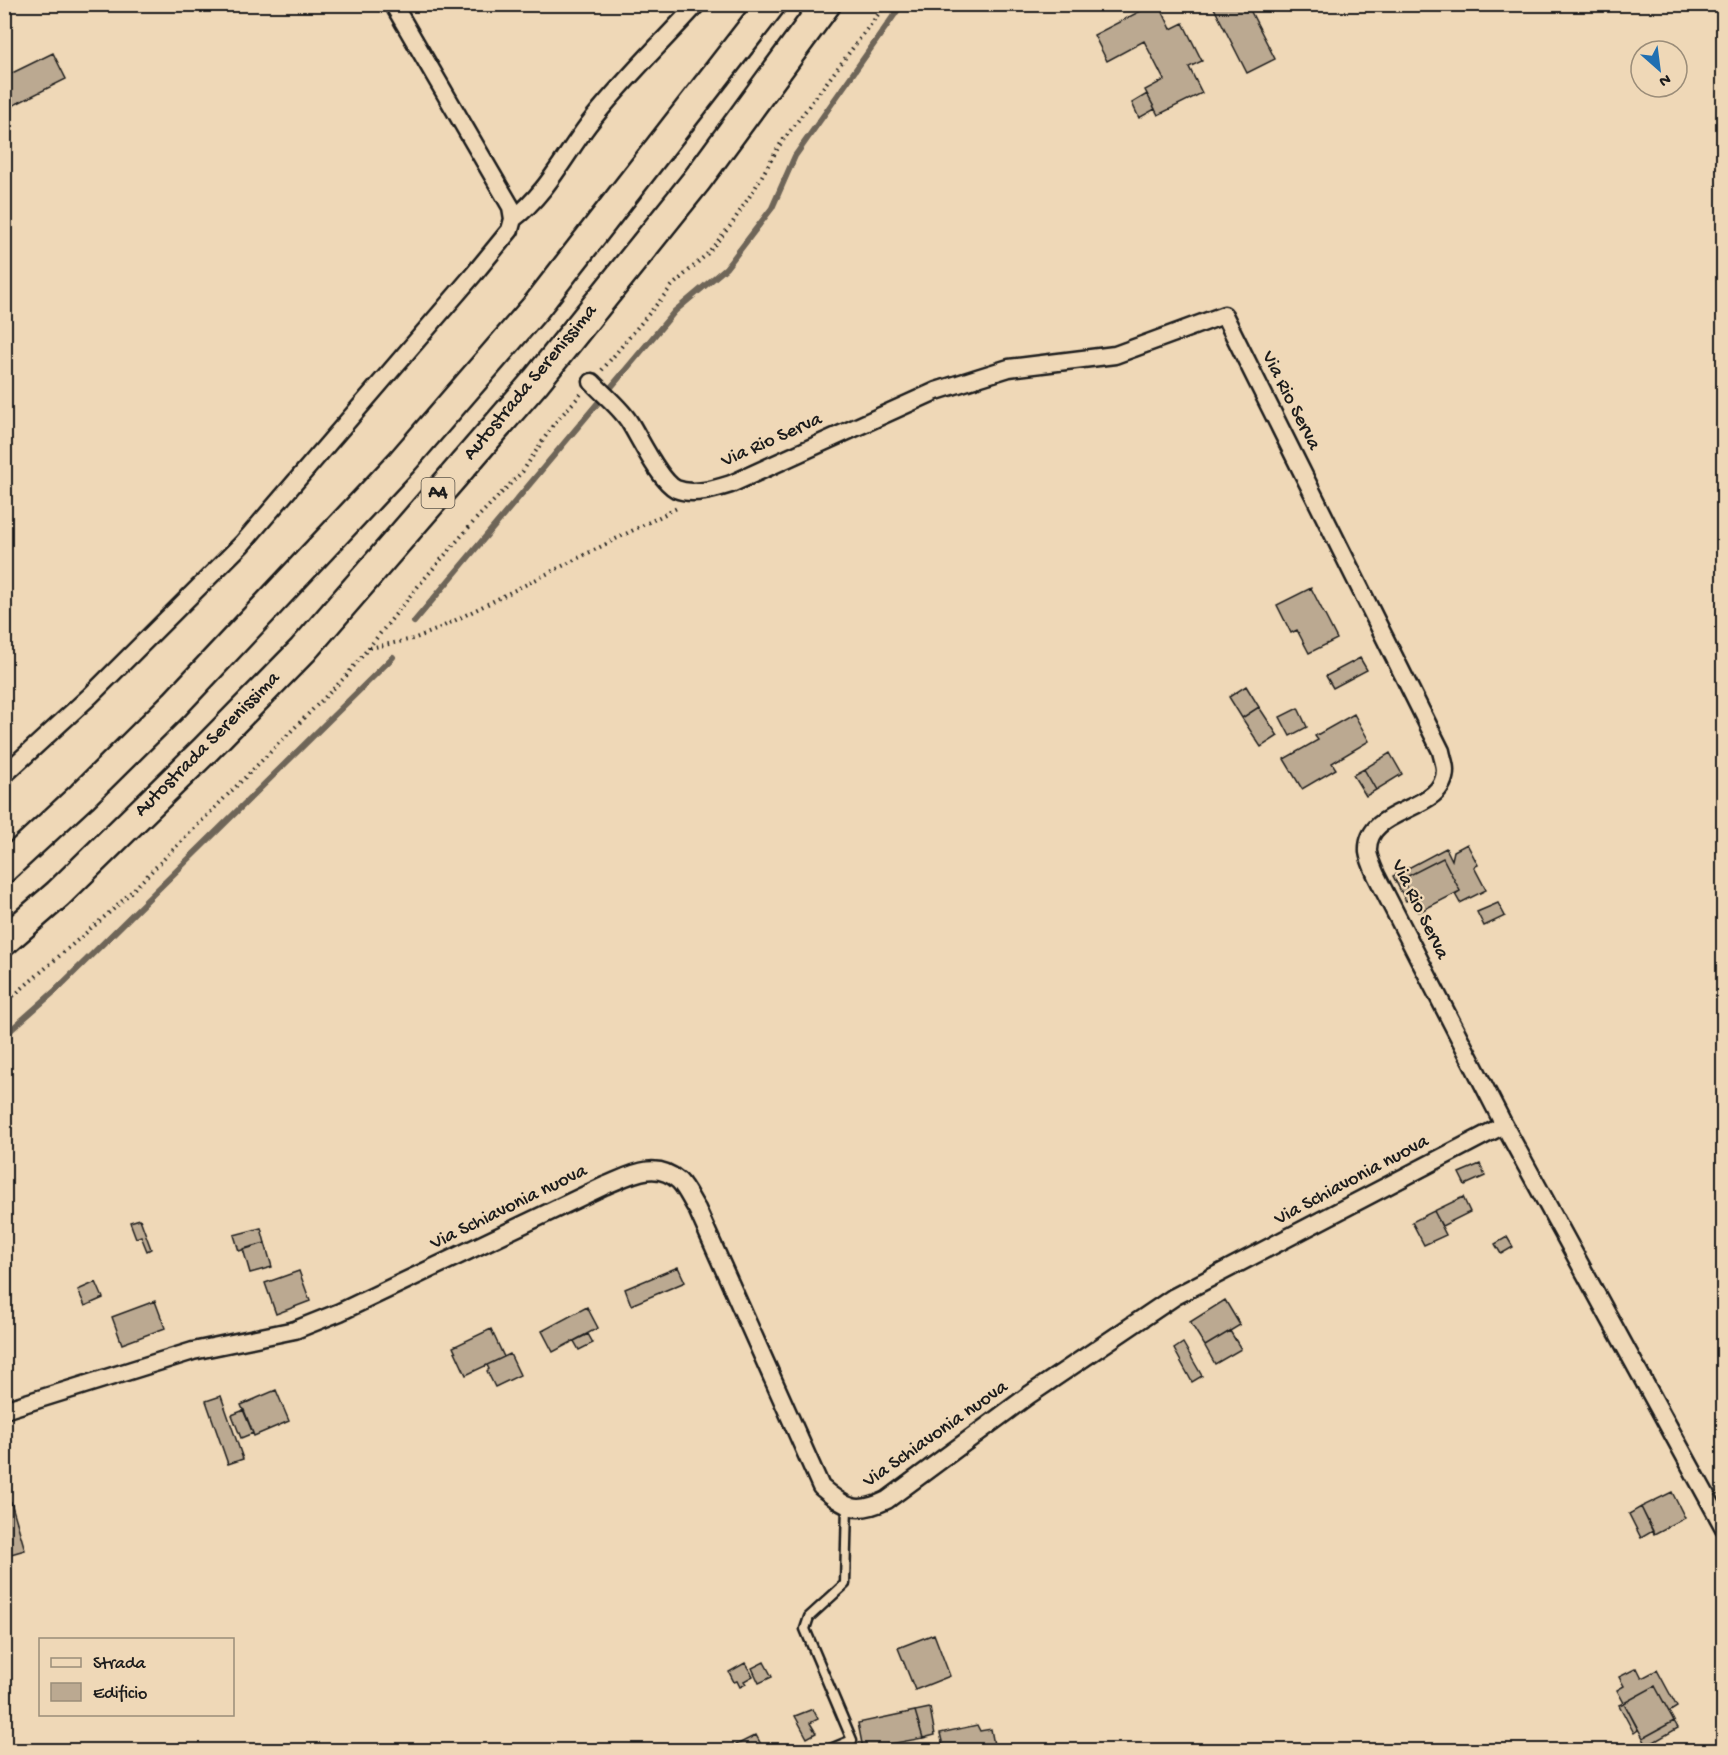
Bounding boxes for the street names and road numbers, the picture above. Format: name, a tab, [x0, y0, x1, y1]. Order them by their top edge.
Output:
street label: Autostrada Serenissima	[459, 300, 603, 466]
street label: Via Rio Serva	[1255, 347, 1325, 455]
street label: Via Rio Serva	[717, 408, 827, 474]
road number: A4	[422, 478, 454, 508]
street label: Autostrada Serenissima	[130, 667, 286, 823]
street label: Via Rio Serva	[1385, 856, 1453, 964]
street label: Via Schiavonia nuova	[1270, 1130, 1434, 1232]
street label: Via Schiavonia nuova	[426, 1160, 592, 1256]
street label: Via Schiavonia nuova	[858, 1376, 1014, 1494]

